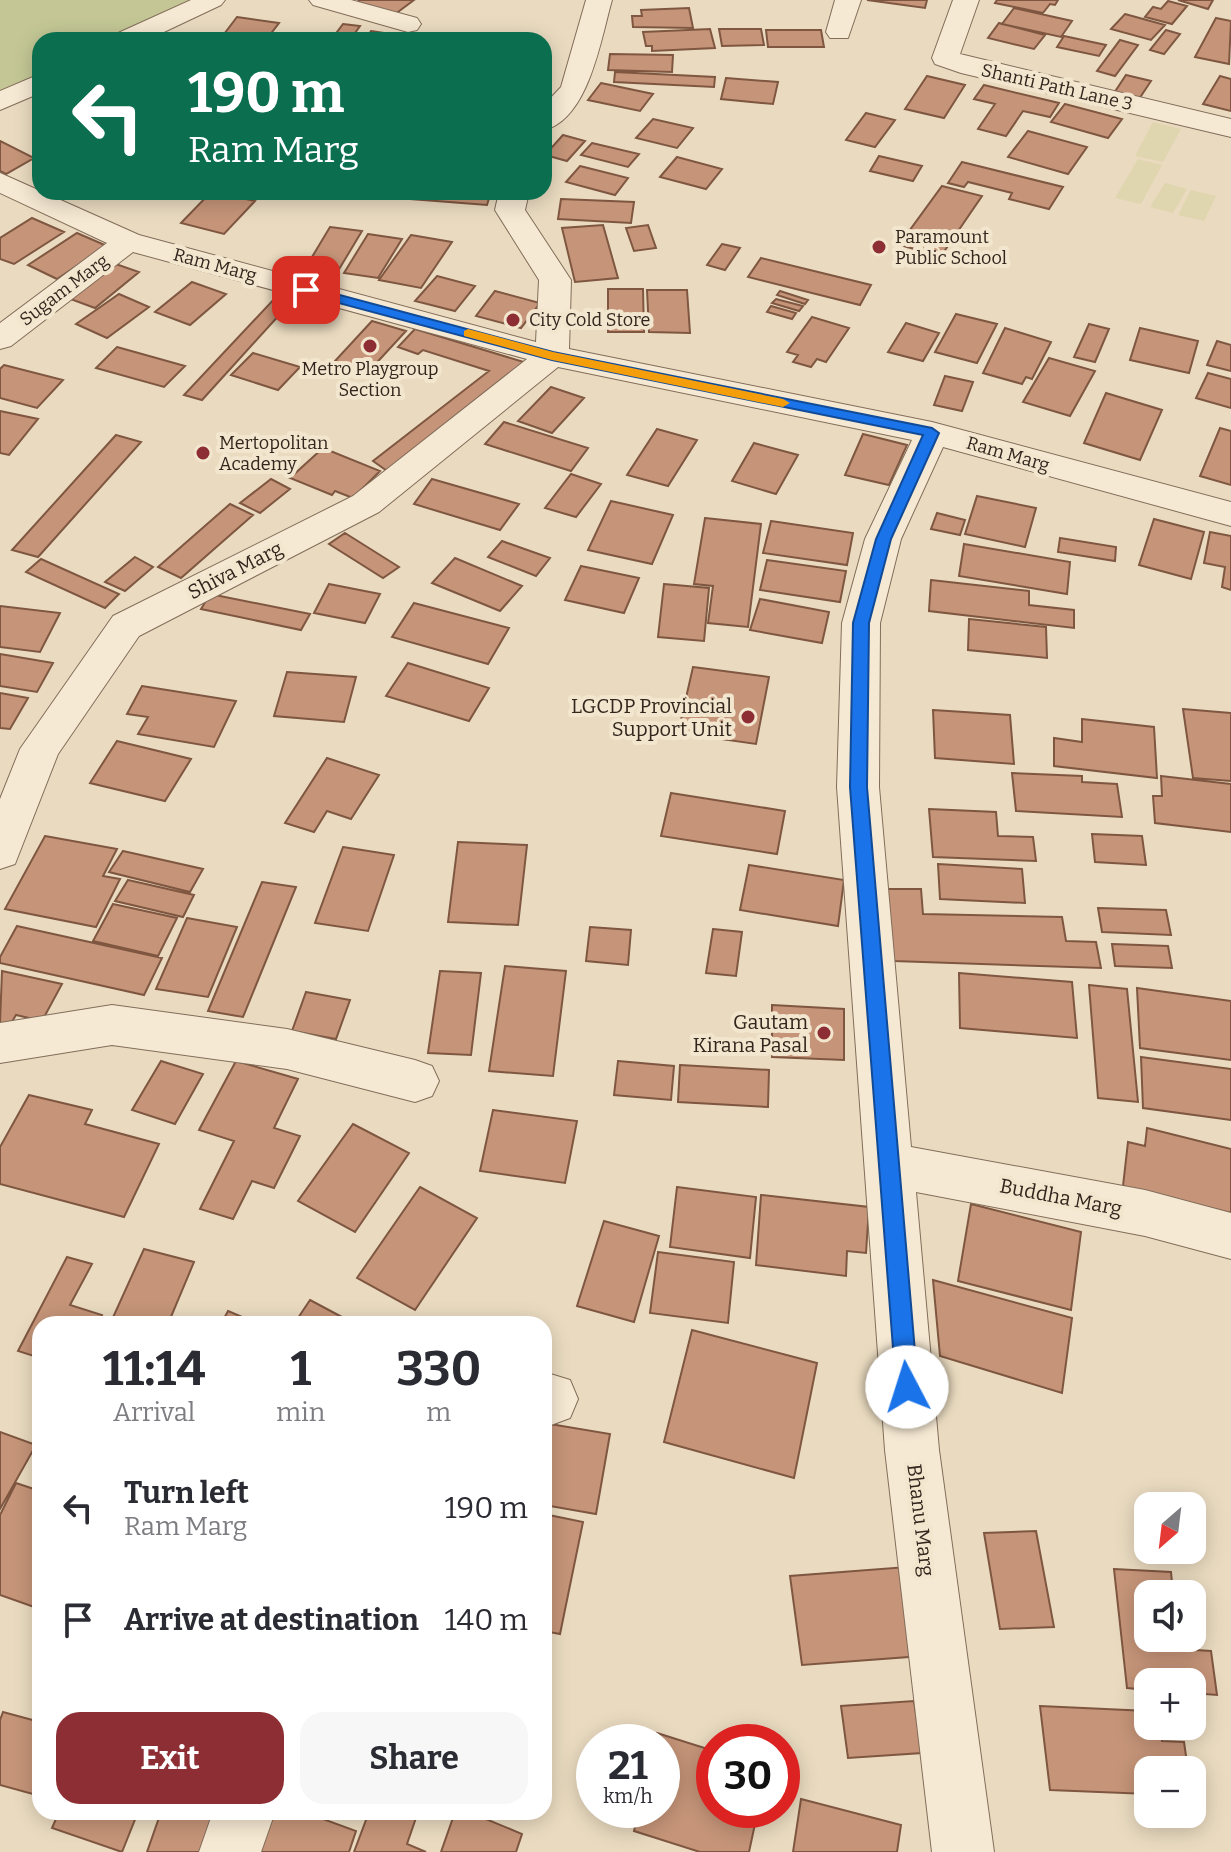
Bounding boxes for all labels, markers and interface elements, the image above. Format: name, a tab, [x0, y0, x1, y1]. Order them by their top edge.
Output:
street label: Shanti Path Lane 3	[979, 59, 1135, 115]
text: 190 m	[188, 60, 344, 127]
icon: left	[56, 64, 160, 168]
text: Ram Marg	[188, 128, 359, 172]
place label: Paramount Public School	[895, 226, 1007, 269]
marker: Paramount Public School	[870, 238, 888, 256]
street label: Ram Marg	[171, 243, 259, 287]
street label: Sugam Marg	[15, 250, 113, 330]
pin	[272, 256, 340, 324]
icon: arrive	[284, 268, 328, 312]
place label: City Cold Store	[529, 309, 650, 331]
marker: City Cold Store	[504, 311, 522, 329]
marker: Metro Playgroup Section	[361, 337, 379, 355]
place label: Metro Playgroup Section	[301, 358, 439, 401]
place label: Mertopolitan Academy	[219, 432, 329, 475]
street label: Ram Marg	[964, 432, 1052, 476]
marker: Mertopolitan Academy	[194, 444, 212, 462]
street label: Shiva Marg	[184, 536, 286, 604]
place label: LGCDP Provincial Support Unit	[571, 694, 732, 741]
marker: LGCDP Provincial Support Unit	[739, 708, 757, 726]
place label: Gautam Kirana Pasal	[693, 1010, 808, 1057]
marker: Gautam Kirana Pasal	[815, 1024, 833, 1042]
street label: Buddha Marg	[998, 1173, 1124, 1221]
text: 11:14	[103, 1340, 205, 1398]
text: 1	[290, 1340, 311, 1398]
text: 330	[396, 1340, 481, 1398]
position arrow	[865, 1345, 949, 1429]
text: Arrival	[113, 1397, 195, 1428]
text: min	[276, 1397, 325, 1428]
text: m	[426, 1397, 451, 1428]
street label: Bhanu Marg	[902, 1462, 940, 1578]
text: Turn left	[124, 1475, 249, 1511]
icon: left	[56, 1486, 100, 1530]
text: 190 m	[444, 1490, 528, 1526]
north arrow	[1134, 1492, 1206, 1564]
map controls	[1134, 1492, 1206, 1828]
text: Ram Marg	[124, 1511, 247, 1542]
button: sound	[1134, 1580, 1206, 1652]
icon: arrive	[56, 1598, 100, 1642]
text: Arrive at destination	[124, 1602, 419, 1638]
text: 140 m	[444, 1602, 528, 1638]
button: +	[1134, 1668, 1206, 1740]
button: Exit	[56, 1712, 284, 1804]
button: Share	[300, 1712, 528, 1804]
speed limit sign: 30	[696, 1724, 800, 1828]
text: 21	[608, 1742, 648, 1790]
button: −	[1134, 1756, 1206, 1828]
text: km/h	[603, 1784, 653, 1808]

